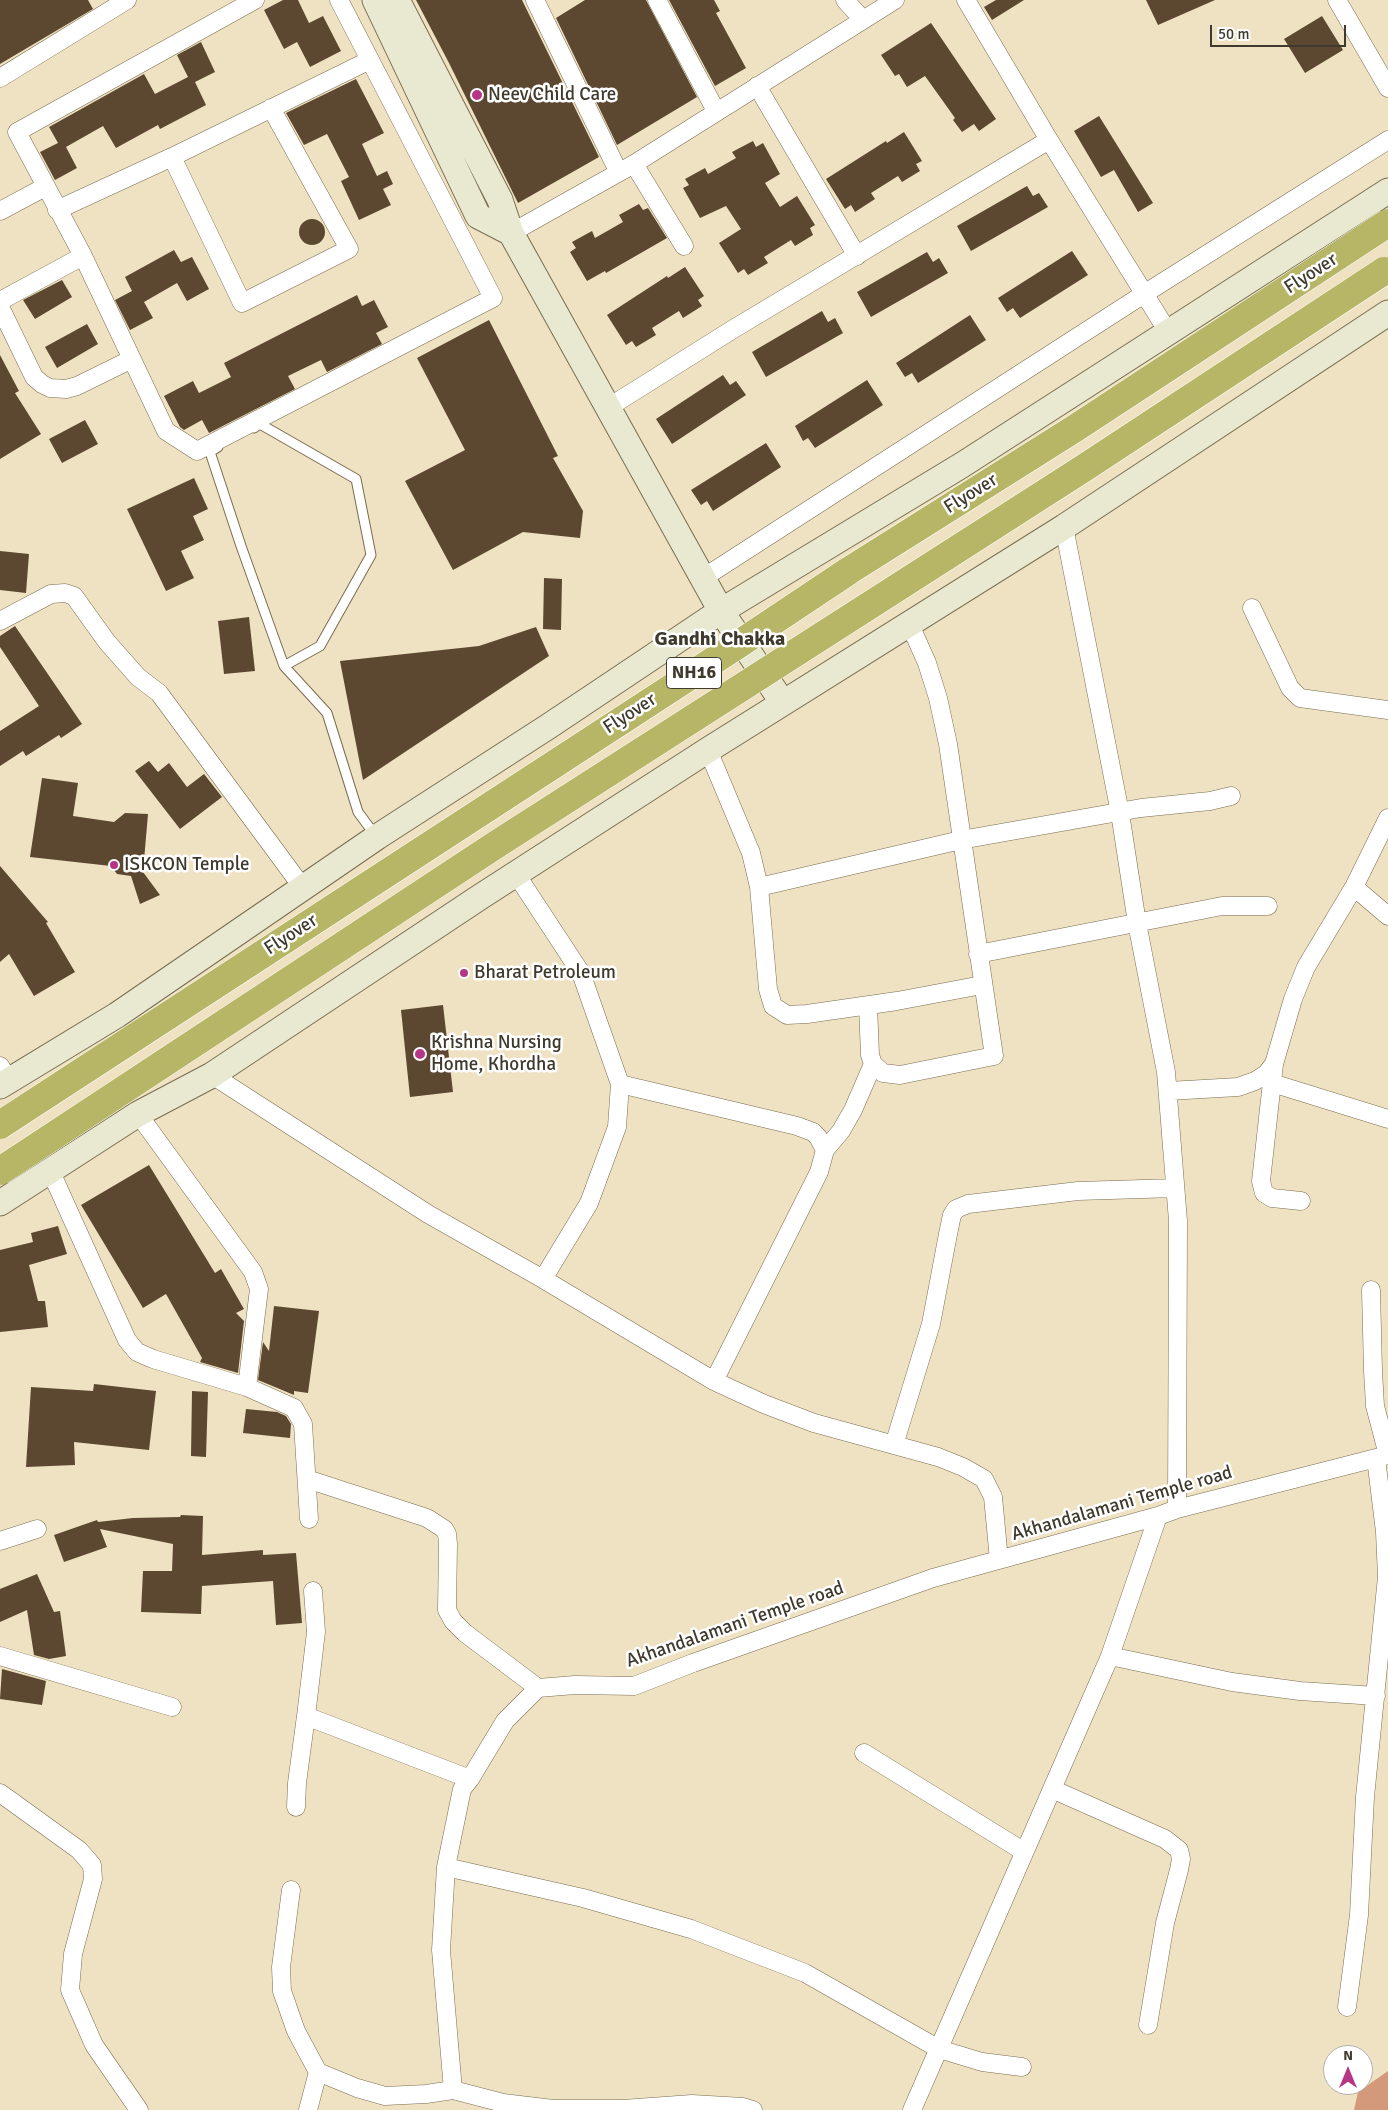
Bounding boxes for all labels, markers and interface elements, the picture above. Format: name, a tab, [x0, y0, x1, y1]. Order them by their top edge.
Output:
scale bar	[1213, 15, 1349, 47]
text: 50 m	[1218, 25, 1249, 43]
place label: Neev Child Care	[488, 84, 616, 106]
marker: Neev Child Care	[470, 88, 484, 102]
street label: Flyover	[1280, 249, 1342, 299]
street label: Flyover	[940, 469, 1002, 519]
district label: Gandhi Chakka	[655, 628, 785, 652]
road number: NH16	[666, 658, 722, 688]
street label: Flyover	[599, 689, 661, 739]
place label: ISKCON Temple	[124, 854, 250, 876]
marker: ISKCON Temple	[108, 859, 120, 871]
street label: Flyover	[260, 910, 322, 960]
place label: Bharat Petroleum	[474, 962, 616, 984]
marker: Bharat Petroleum	[458, 967, 470, 979]
place label: Krishna Nursing Home, Khordha	[431, 1032, 562, 1076]
marker: Krishna Nursing Home, Khordha	[413, 1047, 427, 1061]
street label: Akhandalamani Temple road	[1009, 1462, 1235, 1546]
street label: Akhandalamani Temple road	[623, 1577, 847, 1673]
north arrow	[1323, 2045, 1373, 2095]
text: N	[1343, 2047, 1353, 2064]

